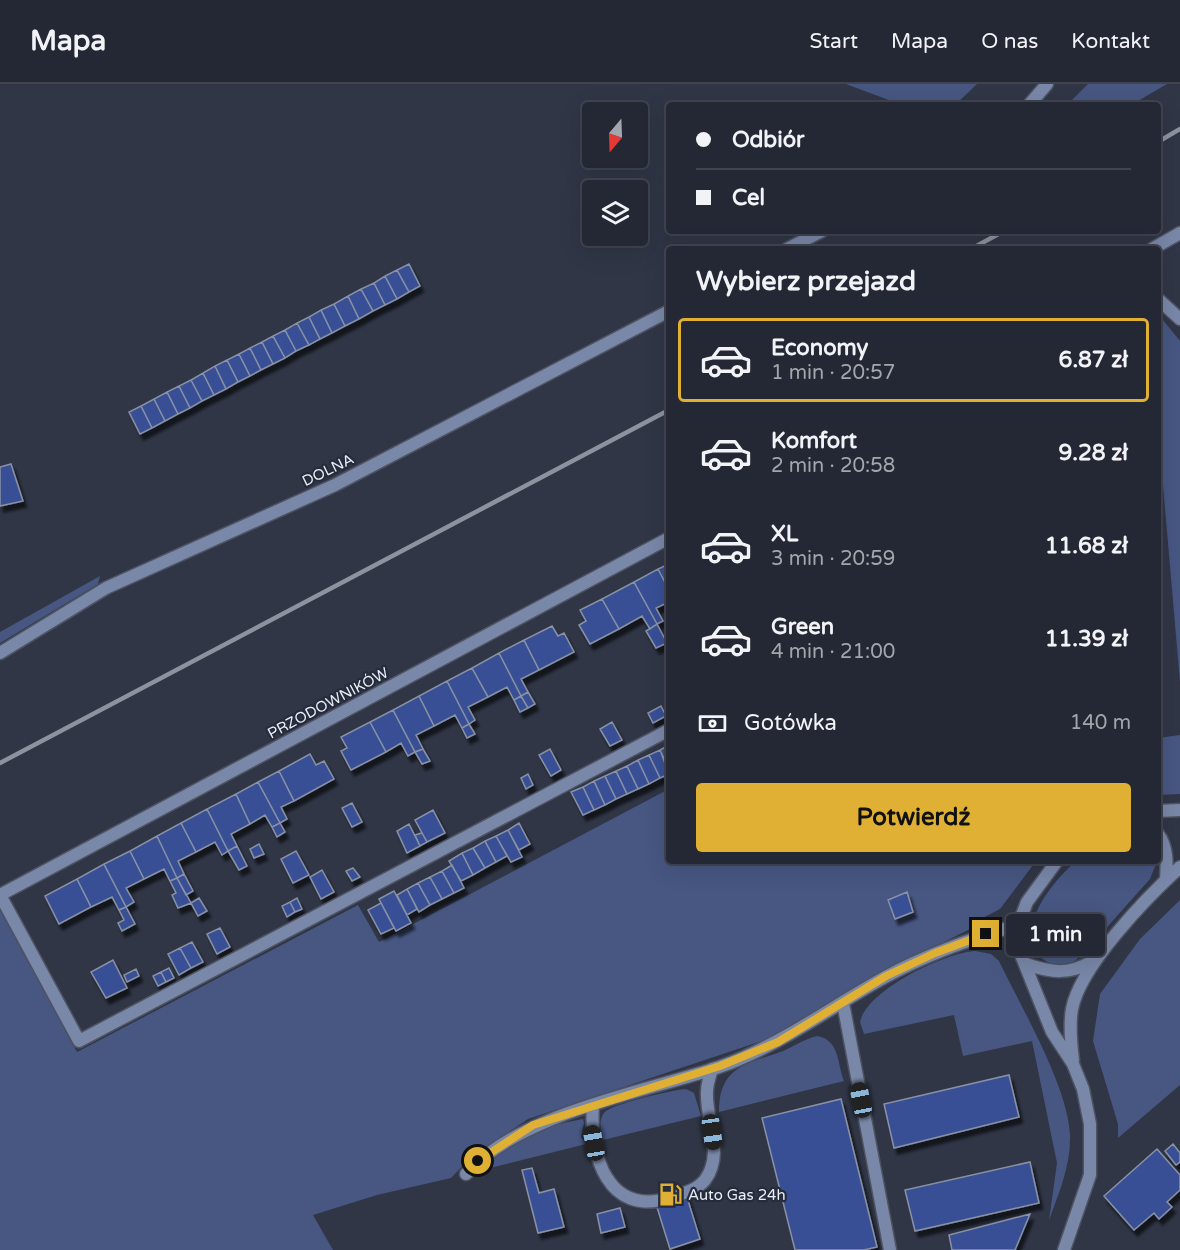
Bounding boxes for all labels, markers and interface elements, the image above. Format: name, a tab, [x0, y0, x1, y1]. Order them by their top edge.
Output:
text: Mapa	[30, 24, 106, 58]
text: Start	[810, 29, 858, 54]
text: Mapa	[891, 29, 948, 54]
text: O nas	[981, 29, 1038, 54]
text: Kontakt	[1071, 29, 1150, 54]
north arrow	[582, 102, 648, 168]
map controls	[582, 102, 648, 246]
text: Odbiór	[732, 127, 805, 153]
button: layers	[582, 180, 648, 246]
text: Cel	[732, 185, 765, 211]
text: Wybierz przejazd	[696, 265, 916, 298]
icon: car	[699, 333, 753, 387]
text: Economy	[771, 335, 868, 361]
text: 6.87 zł	[1059, 347, 1128, 373]
text: 1 min · 20:57	[771, 361, 895, 385]
icon: car	[699, 426, 753, 480]
text: Komfort	[771, 428, 857, 454]
text: 9.28 zł	[1058, 440, 1128, 466]
street label: DOLNA	[299, 450, 357, 490]
text: 2 min · 20:58	[771, 454, 895, 478]
icon: car	[699, 519, 753, 573]
text: XL	[771, 521, 798, 547]
text: 11.68 zł	[1045, 533, 1128, 559]
text: 3 min · 20:59	[771, 547, 895, 571]
icon: car	[699, 612, 753, 666]
text: Green	[771, 614, 834, 640]
text: 11.39 zł	[1045, 626, 1128, 652]
text: 4 min · 21:00	[771, 640, 895, 664]
street label: PRZODOWNIKÓW	[264, 664, 392, 742]
icon: cash	[696, 707, 729, 740]
text: Gotówka	[744, 710, 837, 736]
text: 140 m	[1070, 711, 1131, 735]
button: Potwierdź	[696, 783, 1131, 852]
callout: 1 min	[1007, 913, 1106, 955]
route end	[972, 920, 999, 947]
text: 1 min	[1029, 923, 1082, 947]
car	[849, 1081, 873, 1119]
car	[701, 1113, 723, 1151]
car	[582, 1124, 606, 1162]
route start	[464, 1147, 491, 1174]
fuel station icon: Auto Gas 24h	[657, 1182, 683, 1208]
place label: Auto Gas 24h	[688, 1186, 786, 1204]

